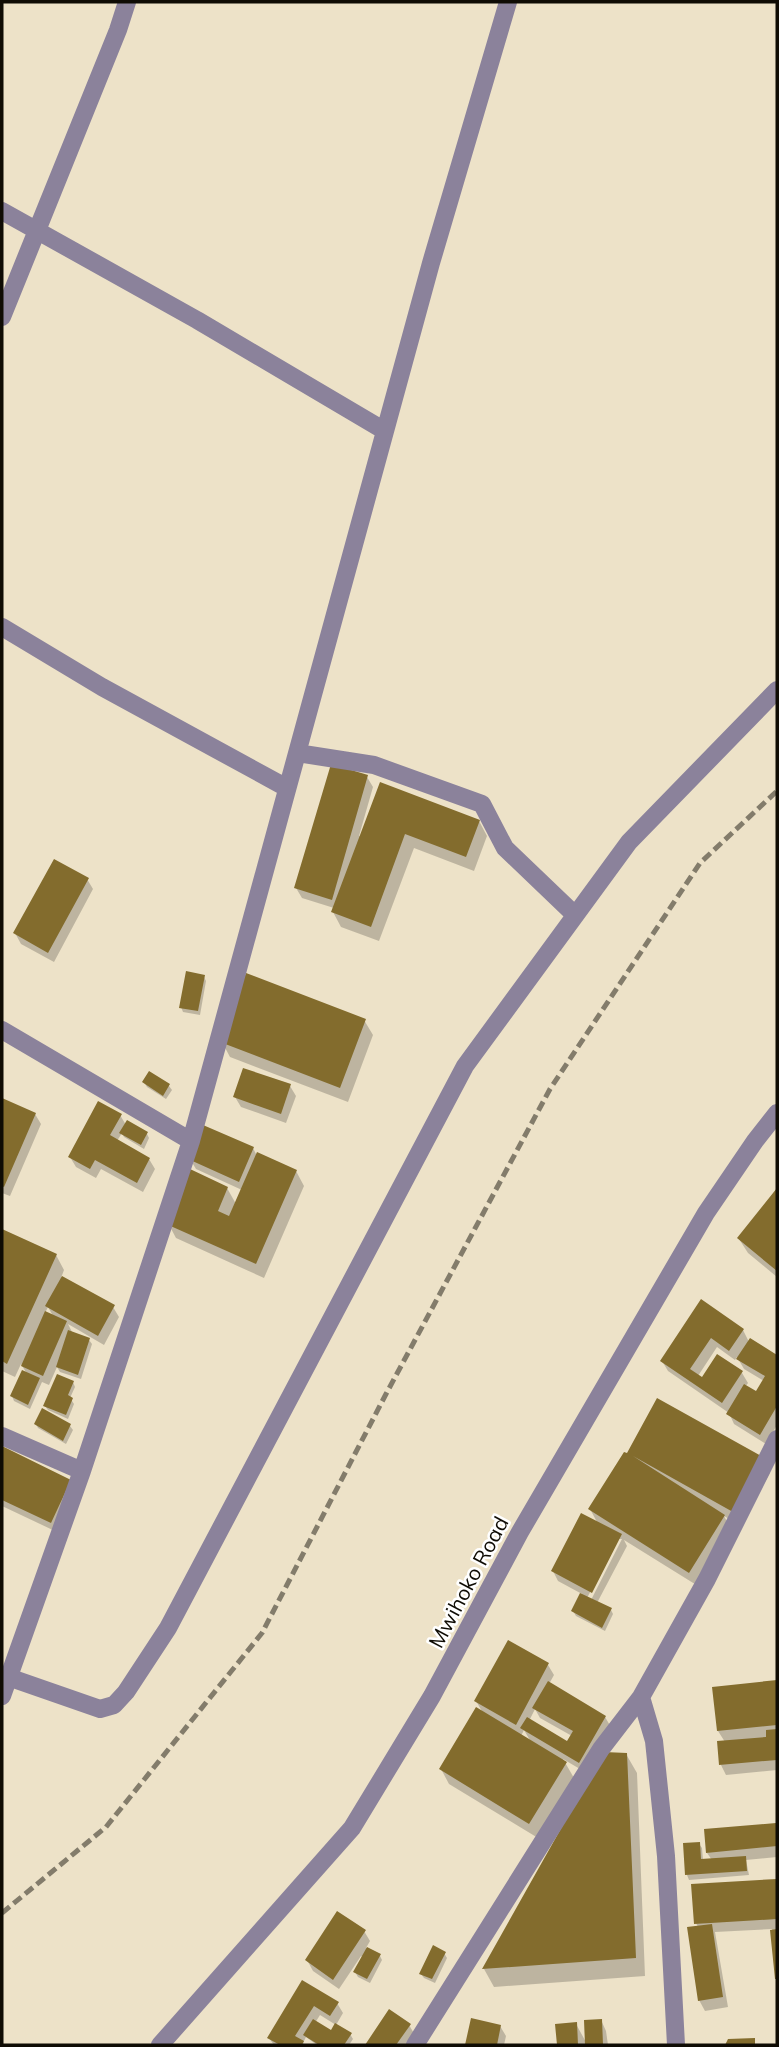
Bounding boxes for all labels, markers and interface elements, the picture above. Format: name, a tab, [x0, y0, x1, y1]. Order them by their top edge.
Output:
street label: Mwihoko Road	[422, 1512, 514, 1652]

